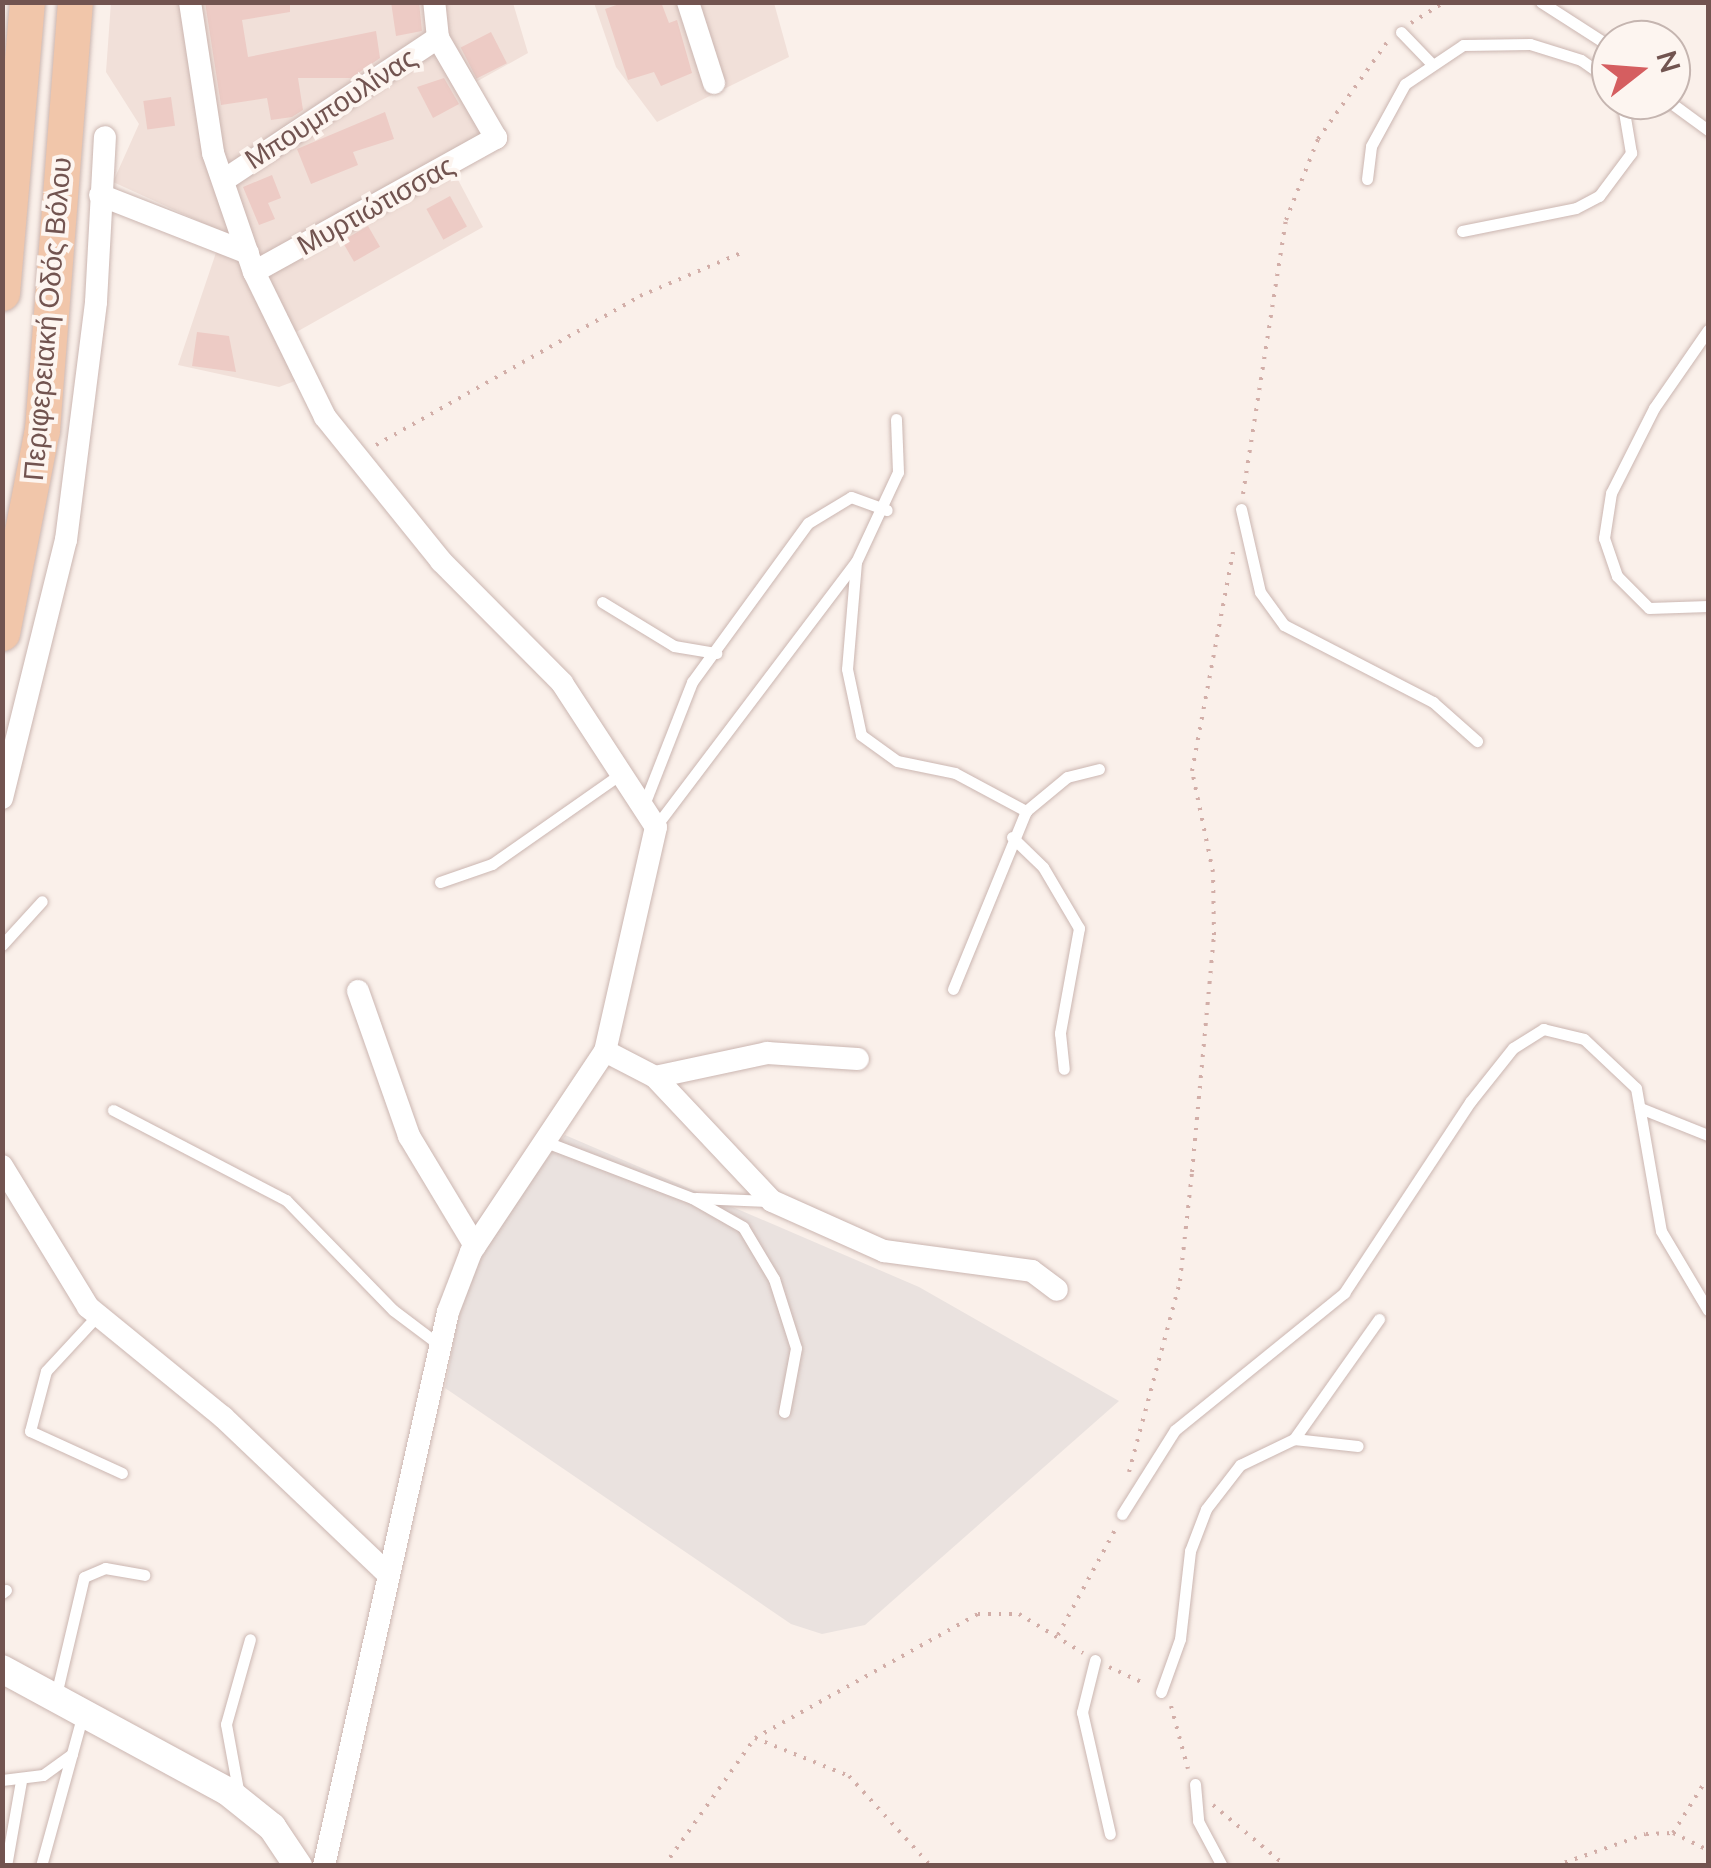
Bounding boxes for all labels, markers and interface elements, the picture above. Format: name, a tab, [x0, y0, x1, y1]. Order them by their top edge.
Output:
north arrow	[1591, 20, 1691, 120]
street label: Μπουμπουλίνας	[239, 41, 423, 177]
text: N	[1647, 46, 1689, 77]
street label: Μυρτιώτισσας	[292, 149, 460, 263]
street label: Περιφερειακή Οδός Βόλου	[17, 156, 79, 482]

